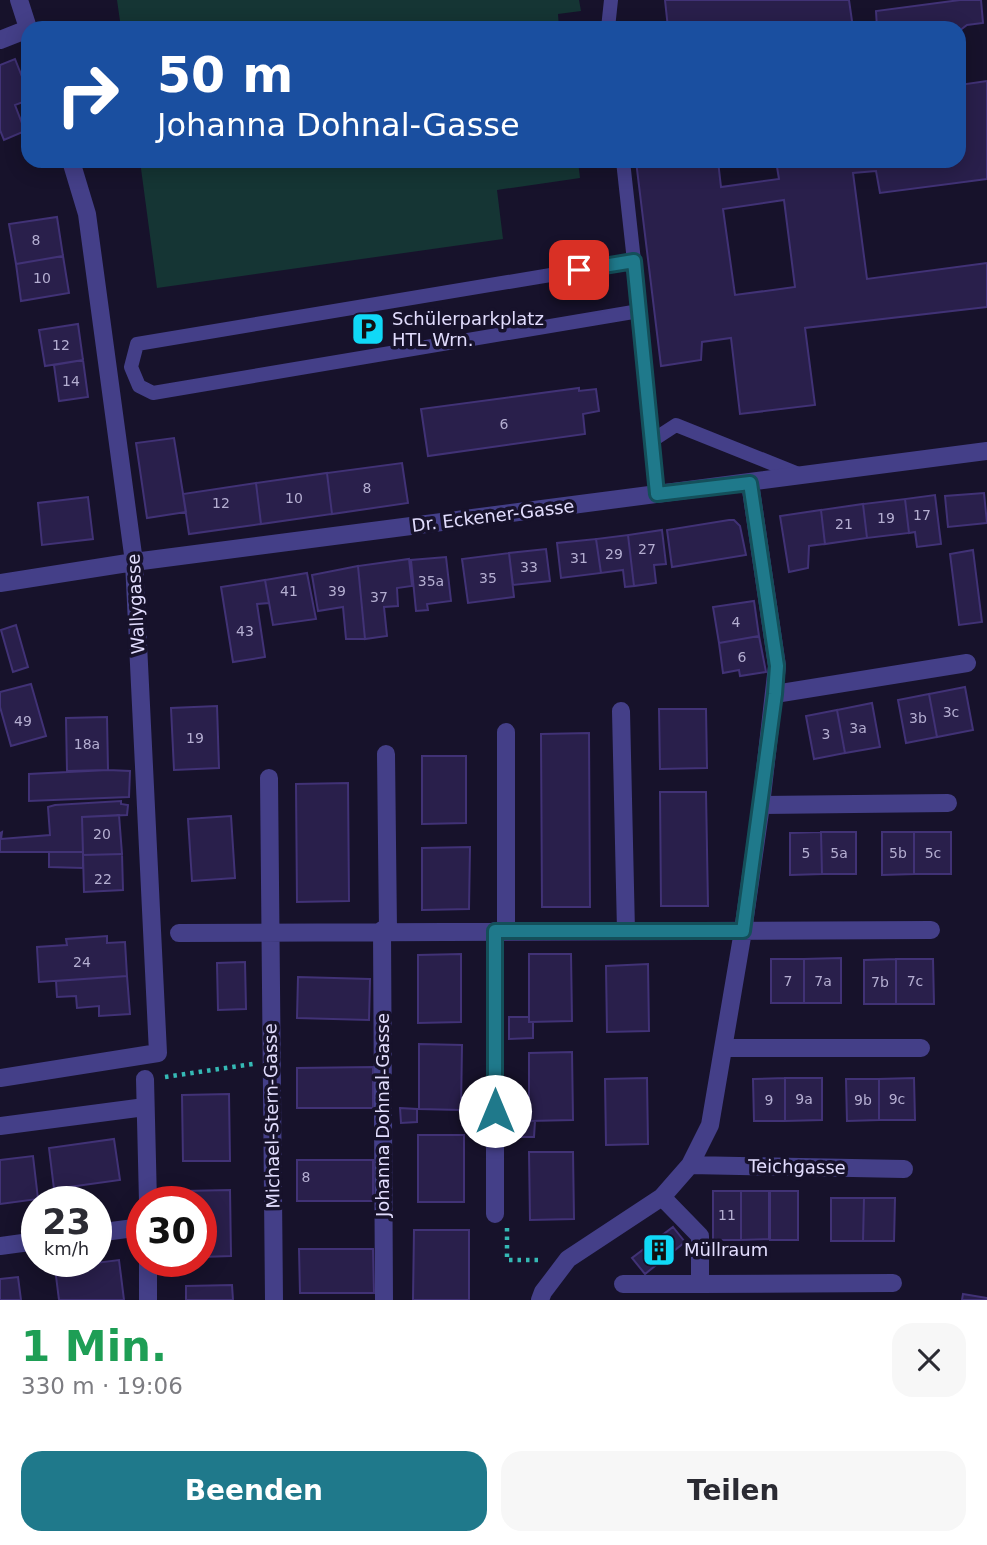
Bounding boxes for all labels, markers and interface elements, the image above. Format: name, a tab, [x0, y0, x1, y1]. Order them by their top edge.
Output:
text: 50 m	[157, 47, 293, 104]
icon: right	[42, 49, 133, 140]
text: Johanna Dohnal-Gasse	[157, 106, 520, 144]
house number: 8	[32, 232, 40, 248]
pin	[549, 240, 609, 300]
icon: arrive	[560, 251, 598, 289]
house number: 10	[33, 270, 51, 286]
place label: Schülerparkplatz HTL Wrn.	[392, 308, 544, 350]
parking icon: Schülerparkplatz HTL Wrn.	[349, 310, 387, 348]
house number: 12	[52, 337, 70, 353]
house number: 14	[62, 373, 80, 389]
house number: 6	[500, 416, 509, 432]
house number: 8	[363, 480, 371, 496]
house number: 10	[285, 490, 303, 506]
house number: 12	[212, 495, 230, 511]
street label: Dr. Eckener-Gasse	[410, 495, 576, 536]
house number: 17	[913, 507, 931, 523]
house number: 19	[877, 510, 895, 526]
house number: 21	[835, 516, 853, 532]
house number: 27	[638, 541, 656, 557]
house number: 29	[605, 546, 623, 562]
house number: 31	[570, 550, 588, 566]
street label: Wallygasse	[122, 553, 149, 655]
house number: 33	[520, 559, 538, 575]
house number: 35	[479, 570, 497, 586]
house number: 35a	[418, 573, 444, 589]
house number: 41	[280, 583, 298, 599]
house number: 39	[328, 583, 346, 599]
house number: 37	[370, 589, 388, 605]
house number: 4	[732, 614, 741, 630]
house number: 43	[236, 623, 254, 639]
house number: 6	[738, 649, 747, 665]
house number: 3c	[943, 704, 959, 720]
house number: 3b	[909, 710, 927, 726]
house number: 49	[14, 713, 32, 729]
house number: 3a	[849, 720, 867, 736]
house number: 3	[822, 726, 830, 742]
house number: 19	[186, 730, 204, 746]
house number: 18a	[74, 736, 100, 752]
house number: 20	[93, 826, 111, 842]
house number: 5	[802, 845, 810, 861]
house number: 5a	[830, 845, 848, 861]
house number: 5b	[889, 845, 907, 861]
house number: 5c	[925, 845, 941, 861]
house number: 22	[94, 871, 112, 887]
house number: 24	[73, 954, 91, 970]
house number: 7	[784, 973, 792, 989]
house number: 7a	[814, 973, 832, 989]
house number: 7c	[907, 973, 923, 989]
house number: 7b	[871, 974, 889, 990]
street label: Johanna Dohnal-Gasse	[372, 1013, 393, 1218]
street label: Michael-Stern-Gasse	[259, 1023, 284, 1209]
position arrow	[458, 1074, 532, 1148]
house number: 9a	[795, 1091, 813, 1107]
house number: 9c	[889, 1091, 905, 1107]
house number: 9	[765, 1092, 773, 1108]
house number: 9b	[854, 1092, 872, 1108]
street label: Teichgasse	[747, 1155, 846, 1178]
house number: 8	[302, 1169, 310, 1185]
speed limit sign: 30	[126, 1186, 217, 1277]
text: 23	[42, 1202, 91, 1242]
house number: 11	[718, 1207, 736, 1223]
building icon: Müllraum	[640, 1231, 678, 1269]
text: km/h	[44, 1238, 89, 1259]
place label: Müllraum	[684, 1239, 768, 1260]
text: 1 Min.	[21, 1322, 167, 1371]
button: close	[892, 1323, 966, 1397]
text: 330 m · 19:06	[21, 1373, 183, 1399]
button: Beenden	[21, 1451, 487, 1531]
button: Teilen	[501, 1451, 966, 1531]

